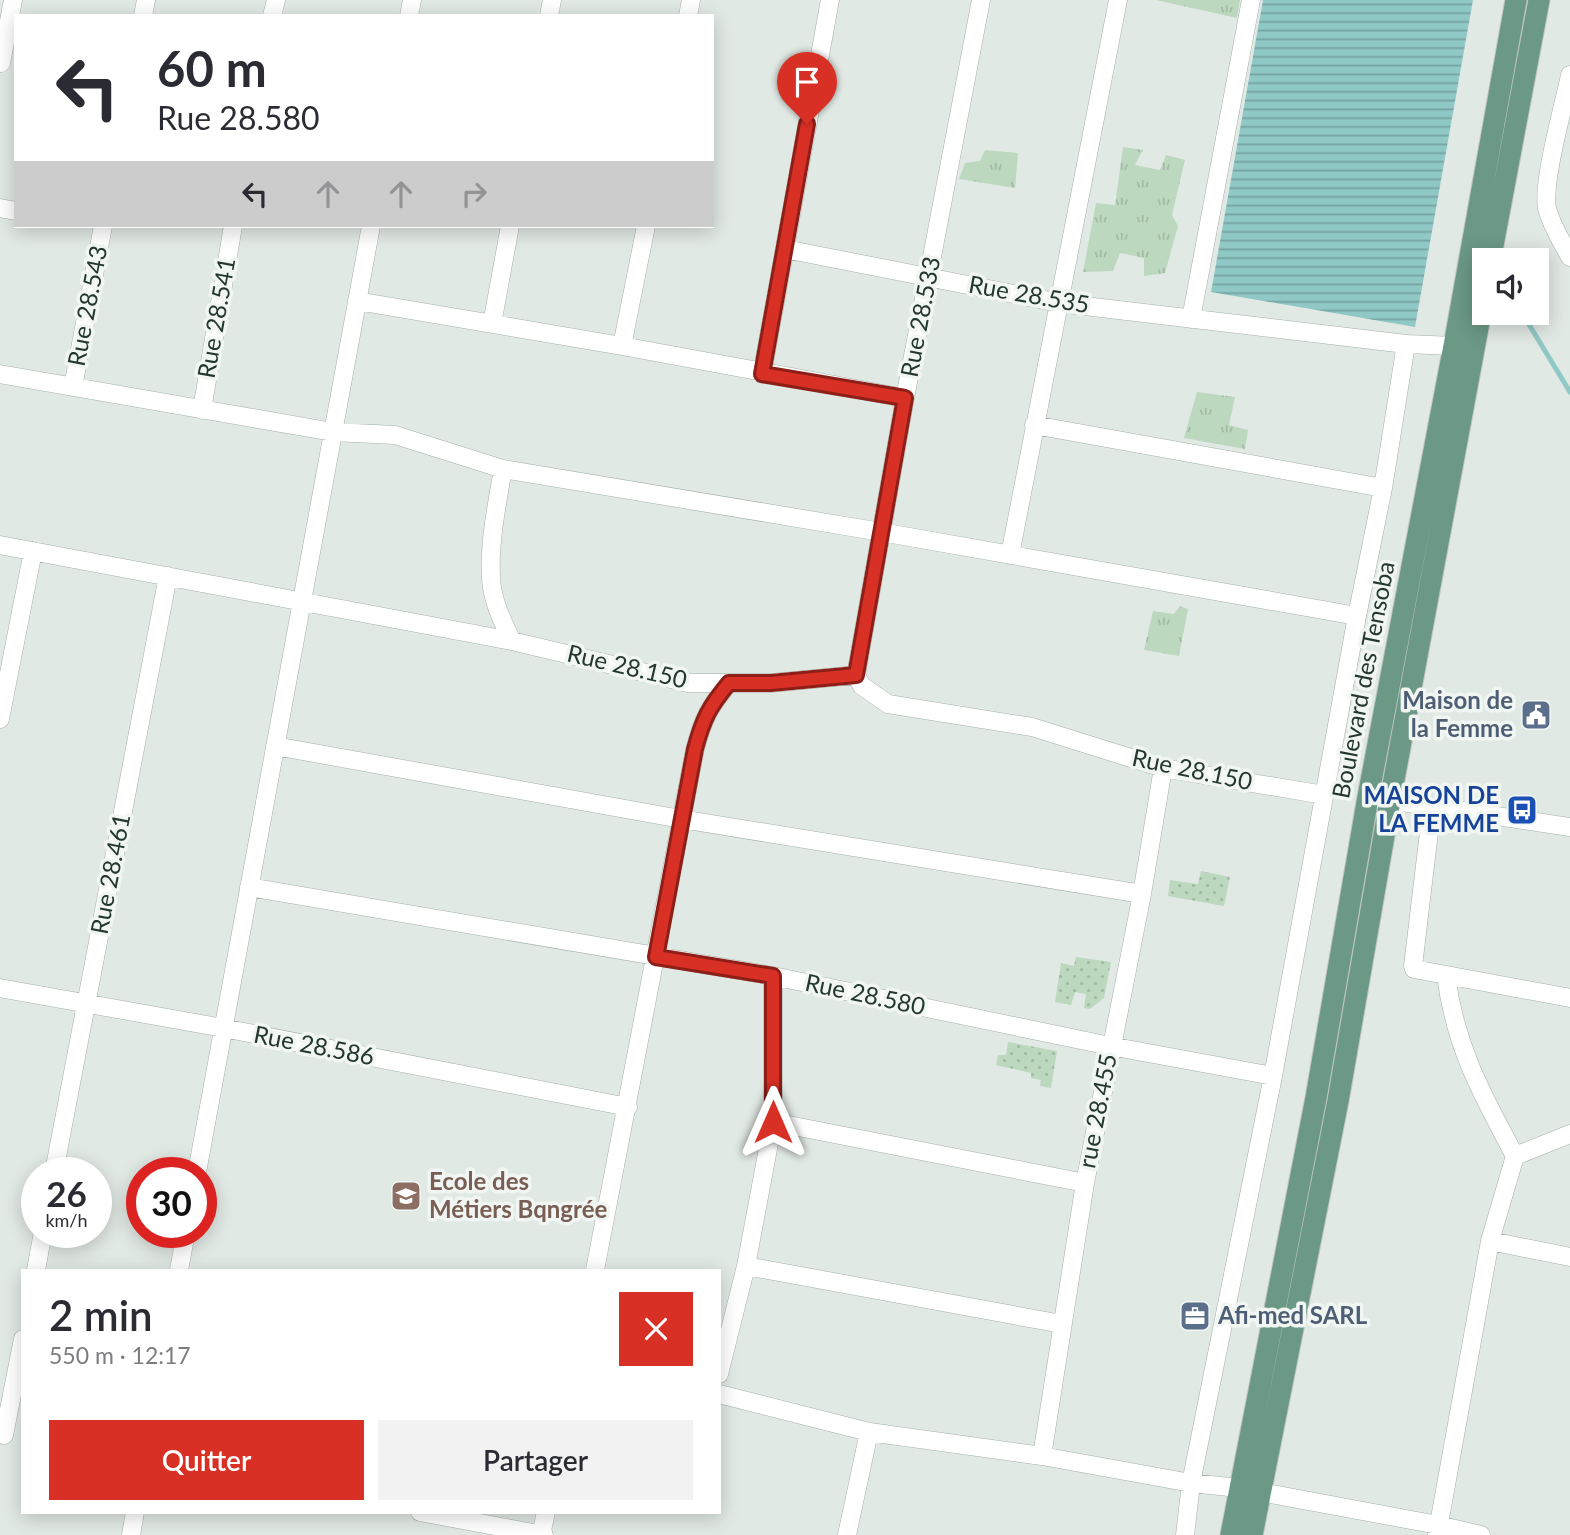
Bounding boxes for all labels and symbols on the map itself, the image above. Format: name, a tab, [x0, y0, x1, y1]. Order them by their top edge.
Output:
pin	[777, 52, 837, 124]
street label: Rue 28.543	[61, 243, 112, 368]
street label: Rue 28.533	[894, 254, 945, 379]
street label: Rue 28.541	[191, 255, 240, 380]
street label: Rue 28.535	[967, 269, 1092, 318]
street label: Boulevard des Tensoba	[1325, 559, 1400, 801]
street label: Rue 28.150	[565, 638, 690, 693]
place label: Maison de la Femme	[1402, 685, 1513, 742]
public building icon: Maison de la Femme	[1519, 698, 1553, 732]
street label: Rue 28.150	[1130, 742, 1255, 795]
place label: MAISON DE LA FEMME	[1364, 780, 1499, 837]
bus stop icon: MAISON DE LA FEMME	[1505, 793, 1539, 827]
street label: Rue 28.461	[84, 811, 135, 936]
street label: Rue 28.580	[803, 967, 928, 1020]
street label: Rue 28.586	[252, 1019, 377, 1070]
street label: rue 28.455	[1071, 1051, 1122, 1171]
position arrow	[736, 1085, 810, 1159]
speed limit sign: 30	[126, 1157, 217, 1248]
place label: Ecole des Métiers Bqngrée	[429, 1166, 607, 1223]
school or university icon: Ecole des Métiers Bqngrée	[389, 1179, 423, 1213]
office icon: Afi-med SARL	[1178, 1299, 1212, 1333]
place label: Afi-med SARL	[1217, 1300, 1368, 1329]

